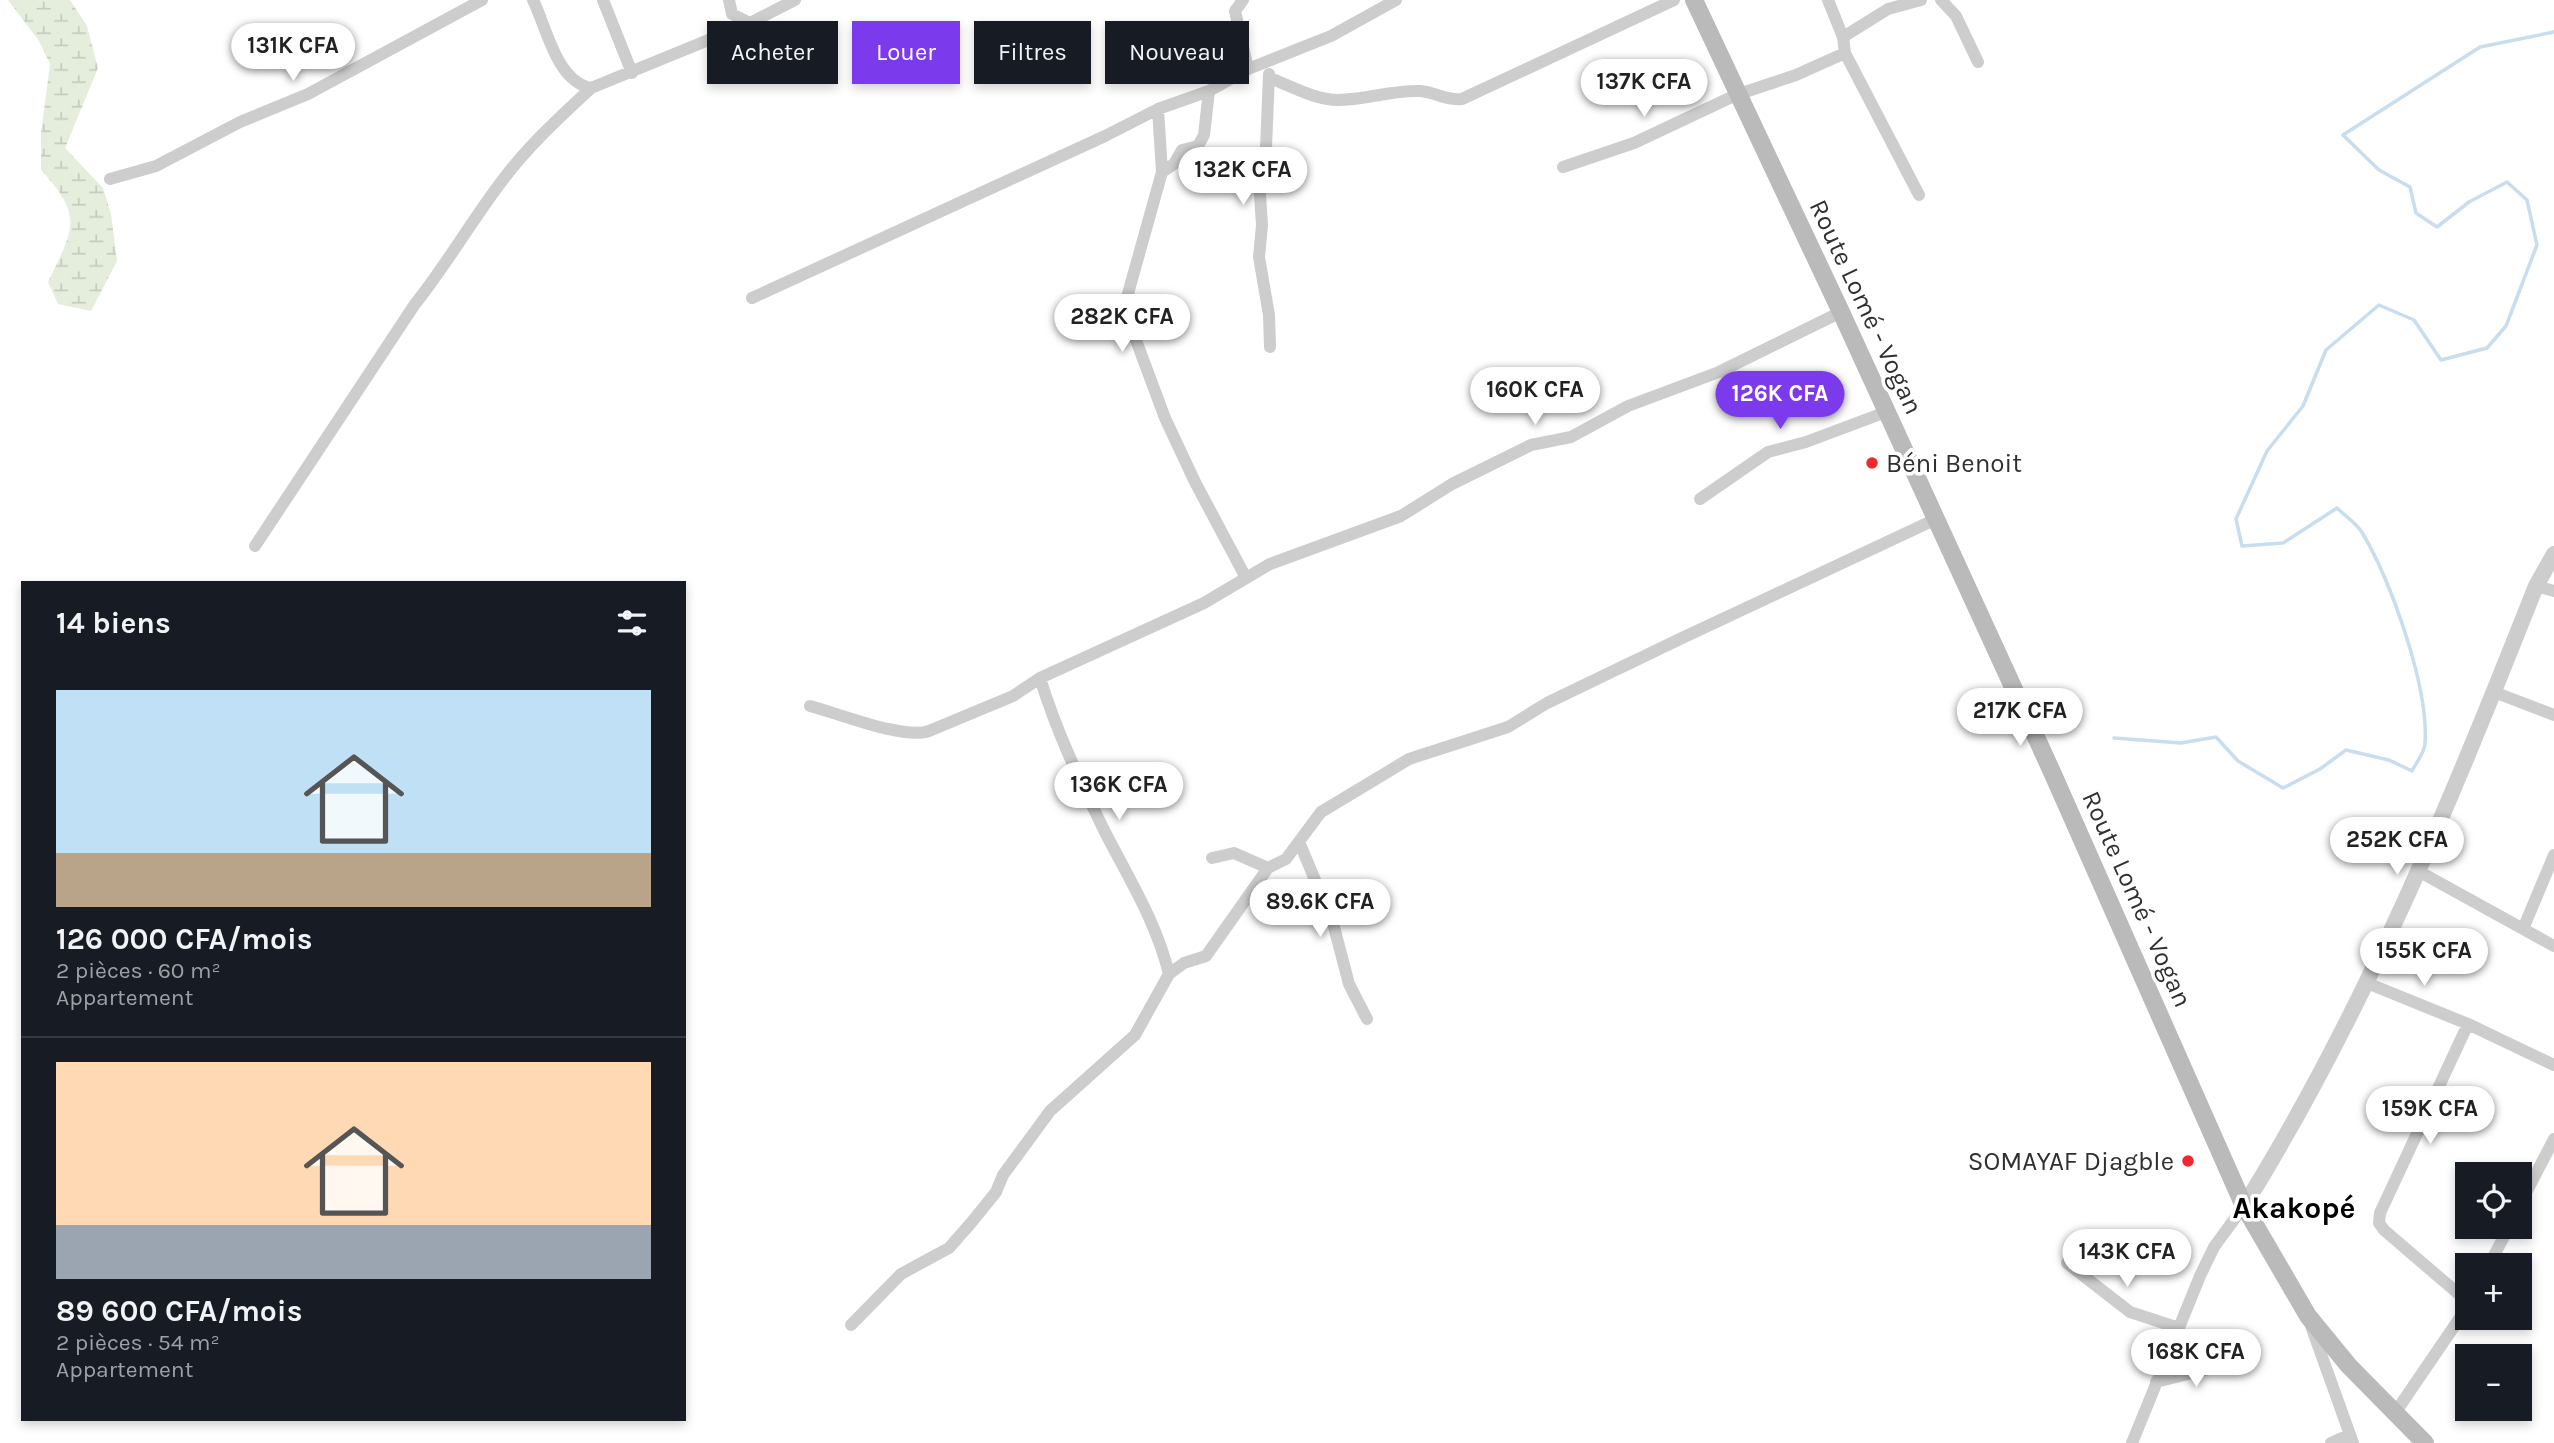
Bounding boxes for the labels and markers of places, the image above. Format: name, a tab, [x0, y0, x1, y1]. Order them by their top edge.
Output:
pin: 131K CFA	[221, 24, 365, 83]
pin: 137K CFA	[1572, 60, 1716, 119]
pin: 132K CFA	[1171, 148, 1315, 207]
pin: 282K CFA	[1050, 294, 1194, 354]
pin: 160K CFA	[1463, 368, 1607, 427]
pin: 126K CFA	[1708, 372, 1852, 431]
place label: Béni Benoit	[1886, 448, 2022, 479]
marker: Béni Benoit	[1864, 455, 1880, 471]
pin: 217K CFA	[1948, 688, 2092, 748]
pin: 136K CFA	[1047, 762, 1191, 822]
pin: 252K CFA	[2325, 818, 2469, 877]
pin: 89.6K CFA	[1240, 880, 1400, 939]
pin: 155K CFA	[2352, 928, 2496, 988]
pin: 159K CFA	[2358, 1086, 2502, 1146]
place label: SOMAYAF Djagble	[1968, 1146, 2174, 1177]
marker: SOMAYAF Djagble	[2180, 1153, 2196, 1169]
pin: 143K CFA	[2055, 1230, 2199, 1289]
pin: 168K CFA	[2124, 1330, 2268, 1389]

